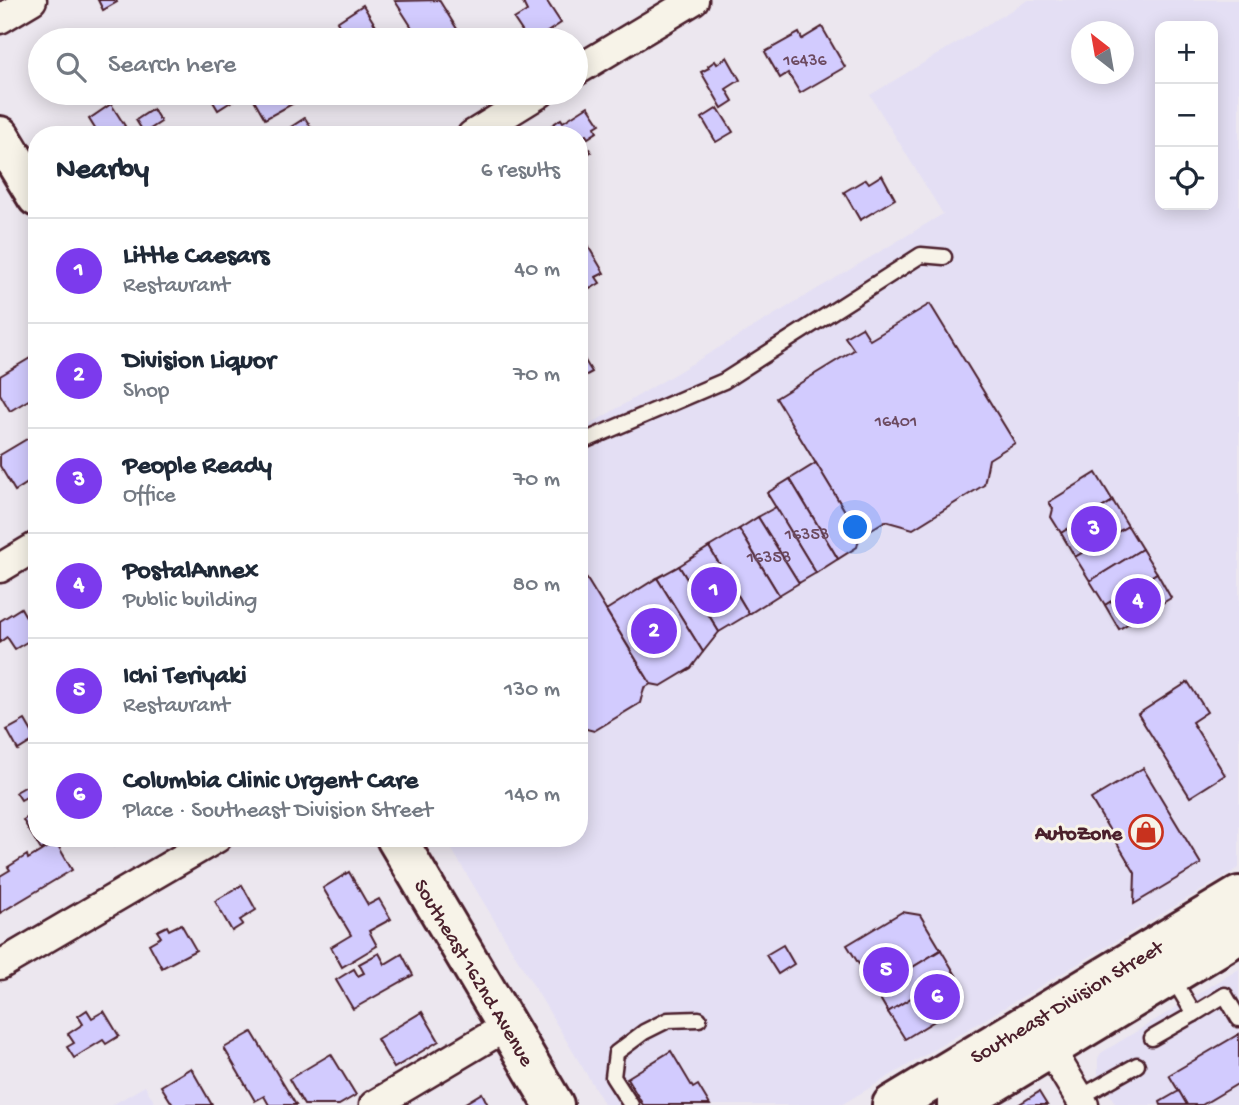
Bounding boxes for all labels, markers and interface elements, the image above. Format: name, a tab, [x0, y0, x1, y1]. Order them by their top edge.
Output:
north arrow	[1071, 21, 1134, 84]
map controls	[1155, 21, 1218, 210]
button: +	[1155, 21, 1218, 84]
search box	[28, 28, 588, 105]
icon: search	[52, 48, 90, 86]
text: Search here	[108, 51, 236, 82]
house number: 16436	[782, 51, 828, 72]
button: −	[1155, 84, 1218, 147]
button: locate	[1155, 147, 1218, 210]
text: Nearby	[56, 154, 149, 189]
text: 6 results	[481, 158, 560, 185]
text: Little Caesars	[123, 242, 269, 273]
text: 1	[74, 257, 84, 284]
text: 40 m	[514, 257, 560, 284]
text: Restaurant	[123, 273, 230, 300]
text: Division Liquor	[123, 347, 276, 378]
text: 2	[73, 362, 85, 389]
text: 70 m	[513, 362, 560, 389]
text: Shop	[123, 378, 169, 405]
house number: 16401	[874, 412, 917, 433]
text: People Ready	[123, 452, 272, 483]
text: 3	[73, 467, 85, 494]
text: 70 m	[513, 467, 560, 494]
text: Office	[123, 483, 176, 510]
pin: 3	[1071, 503, 1117, 555]
your location	[838, 510, 872, 544]
house number: 16353	[784, 525, 829, 546]
house number: 16353	[746, 548, 791, 569]
text: PostalAnnex	[123, 557, 258, 588]
pin: 1	[691, 564, 737, 616]
text: 4	[74, 572, 84, 599]
text: 80 m	[513, 572, 560, 599]
pin: 4	[1115, 575, 1161, 627]
text: Public building	[123, 588, 257, 615]
pin: 2	[631, 605, 677, 657]
text: Ichi Teriyaki	[123, 662, 247, 693]
text: 5	[73, 677, 85, 704]
text: 130 m	[504, 677, 560, 704]
text: Restaurant	[123, 693, 230, 720]
text: Columbia Clinic Urgent Care	[123, 767, 418, 798]
text: 6	[73, 782, 85, 809]
text: 140 m	[505, 782, 560, 809]
text: Place · Southeast Division Street	[123, 798, 433, 825]
shop icon: AutoZone	[1127, 813, 1165, 851]
place label: AutoZone	[1034, 823, 1123, 848]
street label: Southeast 162nd Avenue	[406, 876, 538, 1073]
street label: Southeast Division Street	[967, 935, 1171, 1071]
pin: 5	[863, 944, 909, 996]
pin: 6	[914, 971, 960, 1023]

